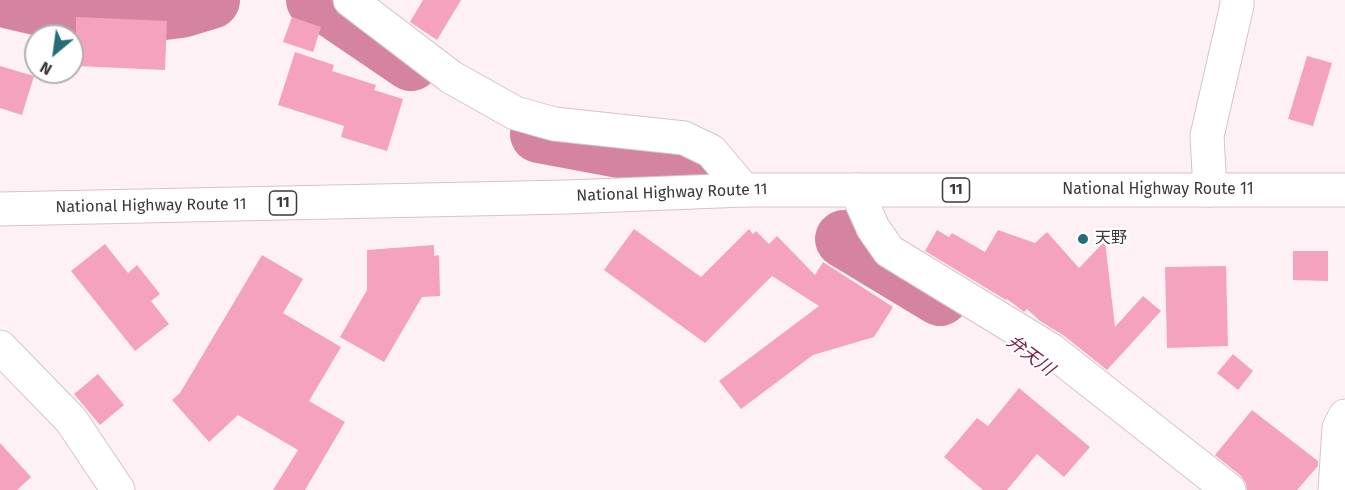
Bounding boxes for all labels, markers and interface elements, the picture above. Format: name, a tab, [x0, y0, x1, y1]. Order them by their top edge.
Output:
north arrow	[24, 24, 84, 84]
text: N	[37, 58, 55, 79]
road number: 11	[942, 178, 970, 202]
street label: National Highway Route 11	[576, 180, 768, 206]
street label: National Highway Route 11	[1062, 180, 1254, 200]
road number: 11	[270, 191, 296, 215]
street label: National Highway Route 11	[55, 195, 247, 217]
place label: 天野	[1095, 229, 1127, 249]
marker: 天野	[1076, 232, 1090, 246]
water label: 弁天川	[1002, 331, 1058, 381]

